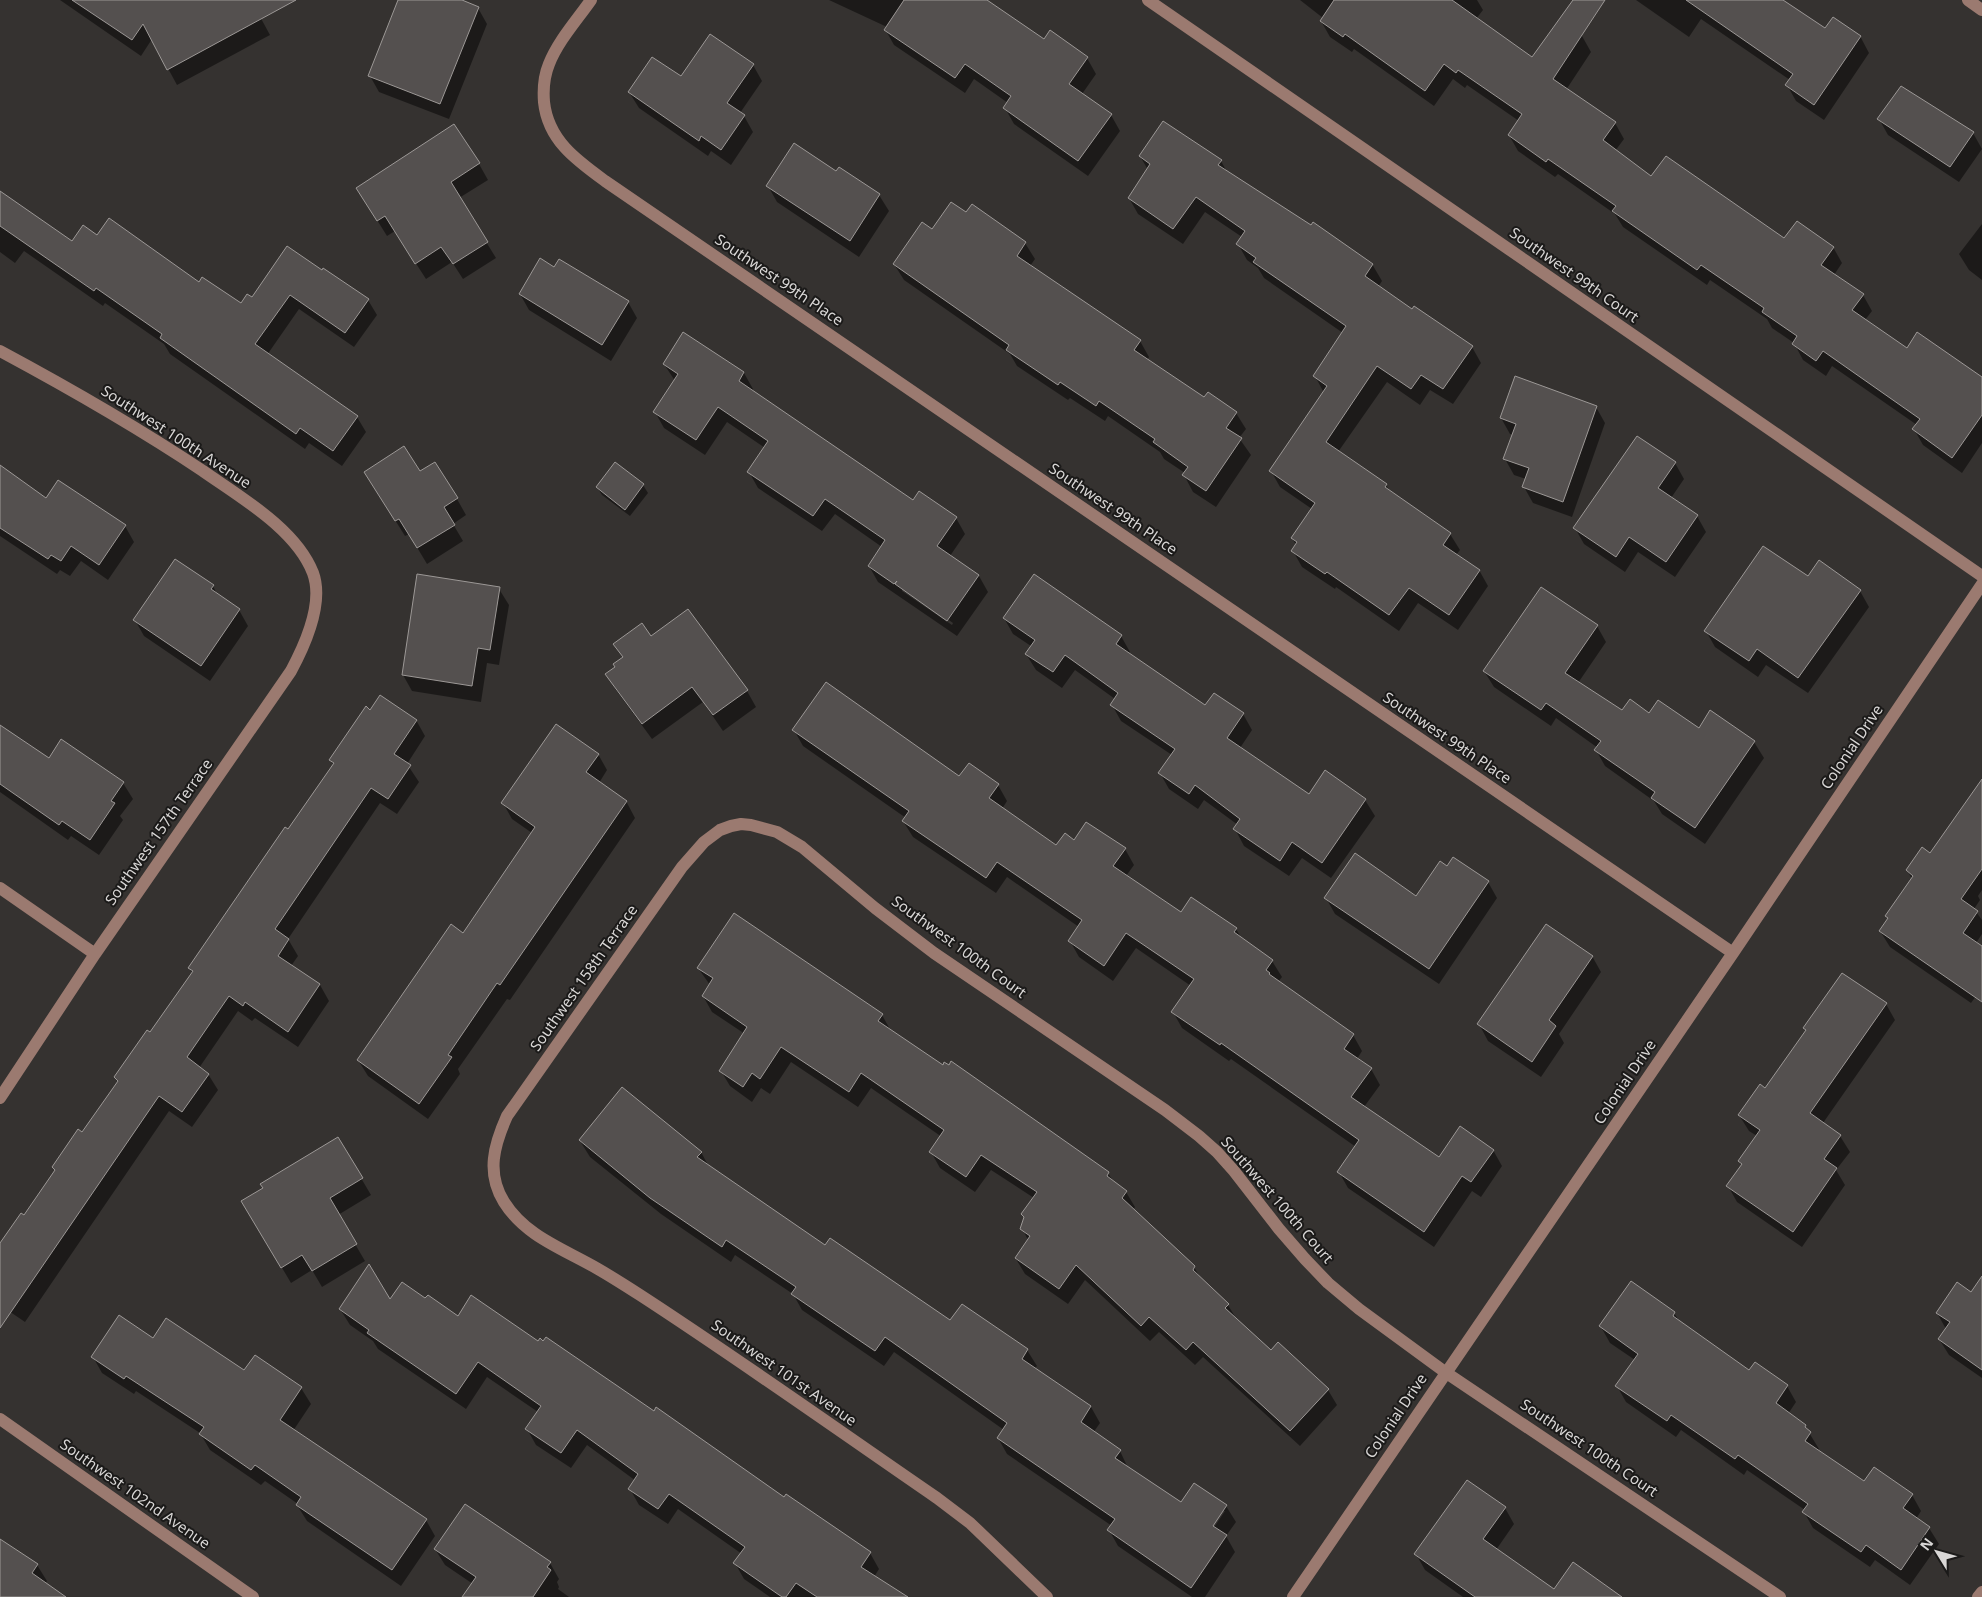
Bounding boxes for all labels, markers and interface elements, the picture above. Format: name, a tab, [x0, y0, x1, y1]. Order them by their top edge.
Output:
street label: Southwest 99th Court	[1506, 222, 1644, 327]
street label: Southwest 99th Place	[711, 229, 848, 330]
street label: Southwest 100th Avenue	[98, 380, 255, 492]
street label: Southwest 99th Place	[1045, 458, 1182, 559]
street label: Southwest 99th Place	[1379, 687, 1516, 788]
street label: Colonial Drive	[1816, 700, 1887, 793]
street label: Southwest 157th Terrace	[100, 754, 216, 909]
street label: Southwest 100th Court	[888, 891, 1031, 1002]
street label: Southwest 158th Terrace	[525, 900, 641, 1055]
street label: Colonial Drive	[1589, 1035, 1660, 1128]
street label: Southwest 100th Court	[1217, 1132, 1339, 1267]
street label: Southwest 101st Avenue	[708, 1314, 861, 1430]
street label: Colonial Drive	[1360, 1369, 1431, 1462]
street label: Southwest 100th Court	[1517, 1394, 1663, 1501]
street label: Southwest 102nd Avenue	[57, 1434, 215, 1553]
north arrow	[1912, 1527, 1962, 1577]
text: N	[1915, 1534, 1937, 1554]

